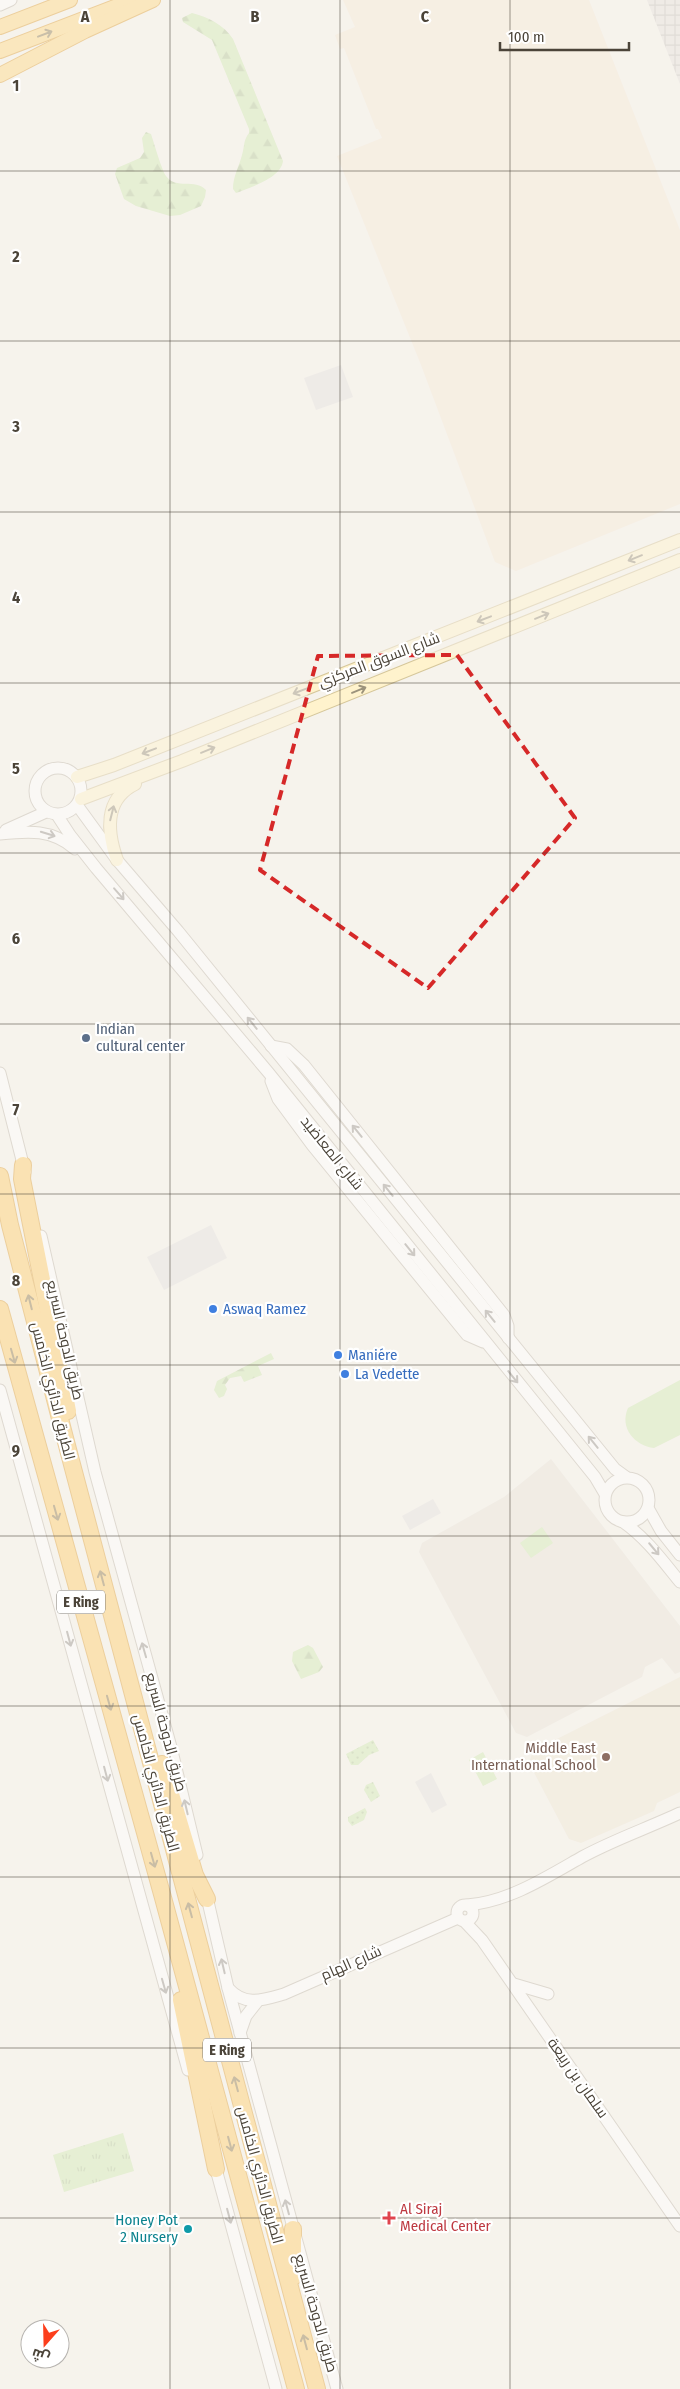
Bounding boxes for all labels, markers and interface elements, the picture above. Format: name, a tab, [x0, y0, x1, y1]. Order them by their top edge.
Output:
text: A	[80, 7, 90, 26]
text: B	[251, 7, 260, 26]
text: C	[421, 7, 430, 26]
scale bar	[500, 20, 629, 52]
text: 100 m	[508, 28, 545, 46]
one-way arrow	[37, 29, 53, 38]
text: 1	[13, 76, 19, 95]
text: 2	[11, 247, 20, 266]
text: 3	[11, 417, 20, 436]
one-way arrow	[628, 554, 643, 564]
text: 4	[12, 588, 20, 607]
one-way arrow	[534, 611, 549, 620]
one-way arrow	[477, 615, 492, 624]
street label: شارع السوق المركزي	[316, 629, 443, 694]
one-way arrow	[351, 685, 366, 695]
one-way arrow	[293, 687, 308, 696]
one-way arrow	[200, 745, 215, 755]
one-way arrow	[142, 746, 157, 756]
text: 5	[12, 759, 20, 778]
one-way arrow	[108, 805, 117, 821]
one-way arrow	[40, 829, 56, 839]
one-way arrow	[113, 888, 125, 901]
text: 6	[12, 929, 20, 948]
one-way arrow	[247, 1017, 258, 1030]
place label: Indian cultural center	[96, 1020, 186, 1055]
marker: Indian cultural center	[80, 1032, 92, 1044]
text: 7	[13, 1100, 20, 1119]
street label: شارع المعاضيد	[295, 1113, 367, 1195]
one-way arrow	[352, 1125, 363, 1138]
one-way arrow	[382, 1184, 393, 1197]
one-way arrow	[405, 1244, 416, 1257]
text: 8	[12, 1271, 21, 1290]
street label: طريق الدوحة السريع	[40, 1278, 88, 1402]
one-way arrow	[25, 1295, 34, 1311]
place label: Aswaq Ramez	[223, 1300, 306, 1318]
marker: Aswaq Ramez	[207, 1303, 219, 1315]
one-way arrow	[485, 1310, 496, 1323]
street label: الطريق الدائري الخامس	[24, 1320, 79, 1463]
place label: Maniére	[348, 1346, 397, 1364]
one-way arrow	[8, 1348, 18, 1364]
marker: Maniére	[332, 1349, 344, 1361]
place label: La Vedette	[355, 1365, 420, 1383]
marker: La Vedette	[339, 1368, 351, 1380]
one-way arrow	[507, 1370, 518, 1383]
one-way arrow	[588, 1436, 599, 1449]
text: 9	[12, 1441, 20, 1460]
one-way arrow	[52, 1505, 62, 1521]
one-way arrow	[648, 1543, 659, 1556]
one-way arrow	[97, 1571, 106, 1587]
road number: E Ring	[57, 1590, 105, 1614]
one-way arrow	[65, 1631, 75, 1647]
one-way arrow	[139, 1643, 149, 1659]
street label: طريق الدوحة السريع	[140, 1670, 191, 1794]
one-way arrow	[105, 1695, 115, 1711]
street label: الطريق الدائري الخامس	[126, 1712, 183, 1855]
place label: Middle East International School	[471, 1739, 596, 1774]
marker: Middle East International School	[600, 1751, 612, 1763]
one-way arrow	[102, 1766, 111, 1782]
one-way arrow	[181, 1800, 190, 1816]
one-way arrow	[148, 1851, 158, 1867]
one-way arrow	[184, 1902, 194, 1918]
street label: شارع الهام	[318, 1942, 385, 1986]
one-way arrow	[218, 1958, 227, 1974]
one-way arrow	[160, 1977, 170, 1993]
street label: سلمان بن ربيعة	[543, 2034, 612, 2122]
road number: E Ring	[203, 2038, 251, 2062]
one-way arrow	[230, 2076, 240, 2092]
street label: الطريق الدائري الخامس	[230, 2104, 287, 2247]
one-way arrow	[226, 2136, 235, 2152]
one-way arrow	[281, 2200, 291, 2216]
place label: Al Siraj Medical Center	[400, 2200, 492, 2235]
one-way arrow	[225, 2208, 235, 2224]
place label: Honey Pot 2 Nursery	[115, 2211, 178, 2246]
marker: Al Siraj Medical Center	[382, 2211, 396, 2225]
marker: Honey Pot 2 Nursery	[182, 2223, 194, 2235]
street label: طريق الدوحة السريع	[289, 2252, 342, 2375]
north arrow	[20, 2319, 70, 2369]
one-way arrow	[299, 2334, 309, 2350]
text: ش	[29, 2345, 52, 2367]

